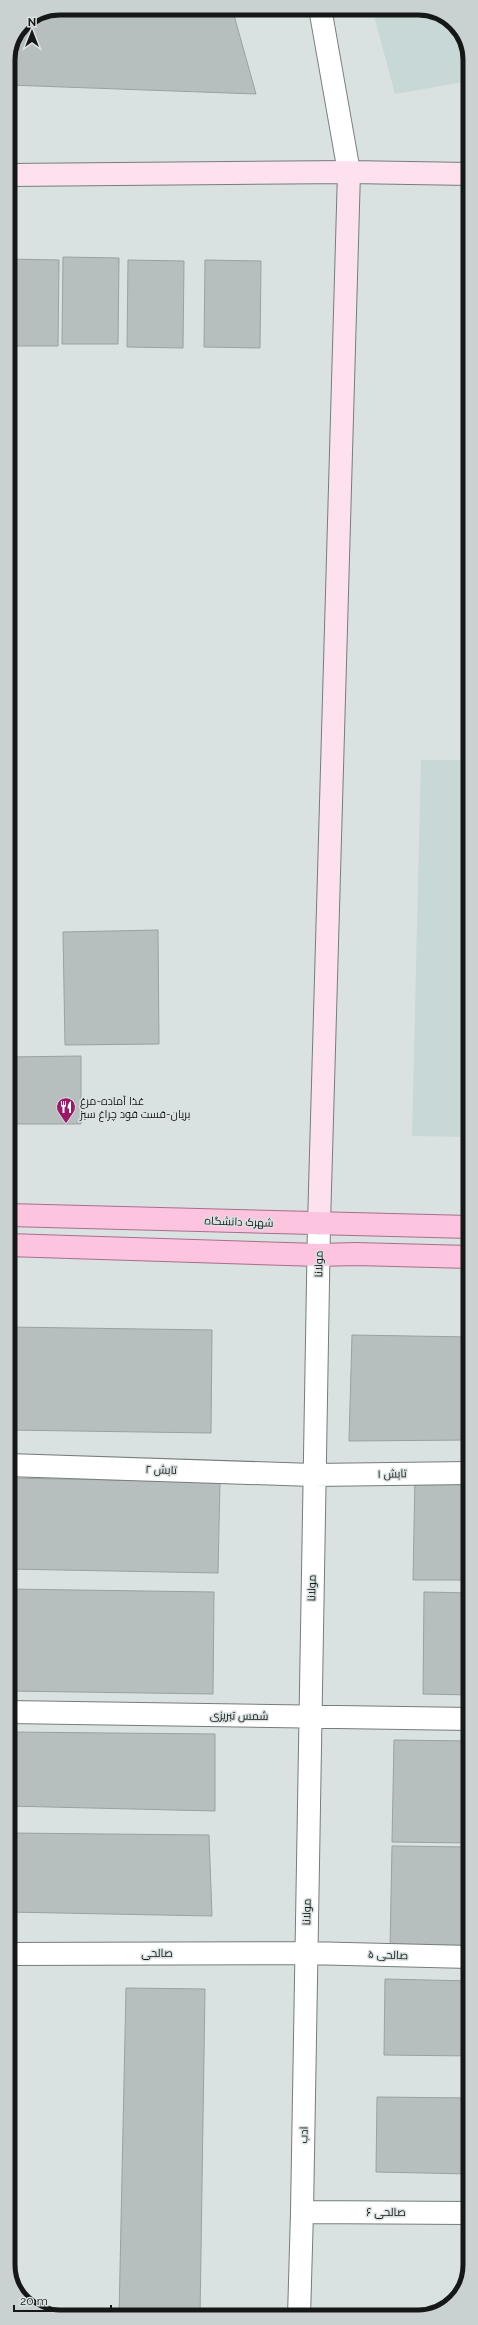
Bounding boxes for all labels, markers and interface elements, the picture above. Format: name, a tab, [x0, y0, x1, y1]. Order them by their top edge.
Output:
north arrow	[12, 12, 52, 52]
text: N	[28, 16, 36, 29]
place label: غذا آماده-مرغ بریان-فست فود چراغ سبز	[79, 1095, 190, 1122]
restaurant icon: غذا آماده-مرغ بریان-فست فود چراغ سبز	[55, 1096, 77, 1124]
street label: شهرک دانشگاه	[204, 1214, 274, 1230]
street label: مولانا	[312, 1251, 326, 1277]
street label: تابش ۲	[145, 1463, 177, 1477]
street label: تابش ۱	[377, 1467, 407, 1481]
street label: مولانا	[305, 1575, 319, 1601]
street label: شمس تبریزی	[210, 1709, 268, 1723]
street label: مولانا	[300, 1899, 314, 1925]
street label: صالحی	[141, 1947, 173, 1960]
street label: صالحی ۵	[368, 1948, 408, 1962]
street label: ادب	[297, 2126, 311, 2144]
street label: صالحی ۶	[366, 2206, 406, 2219]
scale bar	[14, 2287, 111, 2313]
text: 20 m	[20, 2294, 48, 2308]

